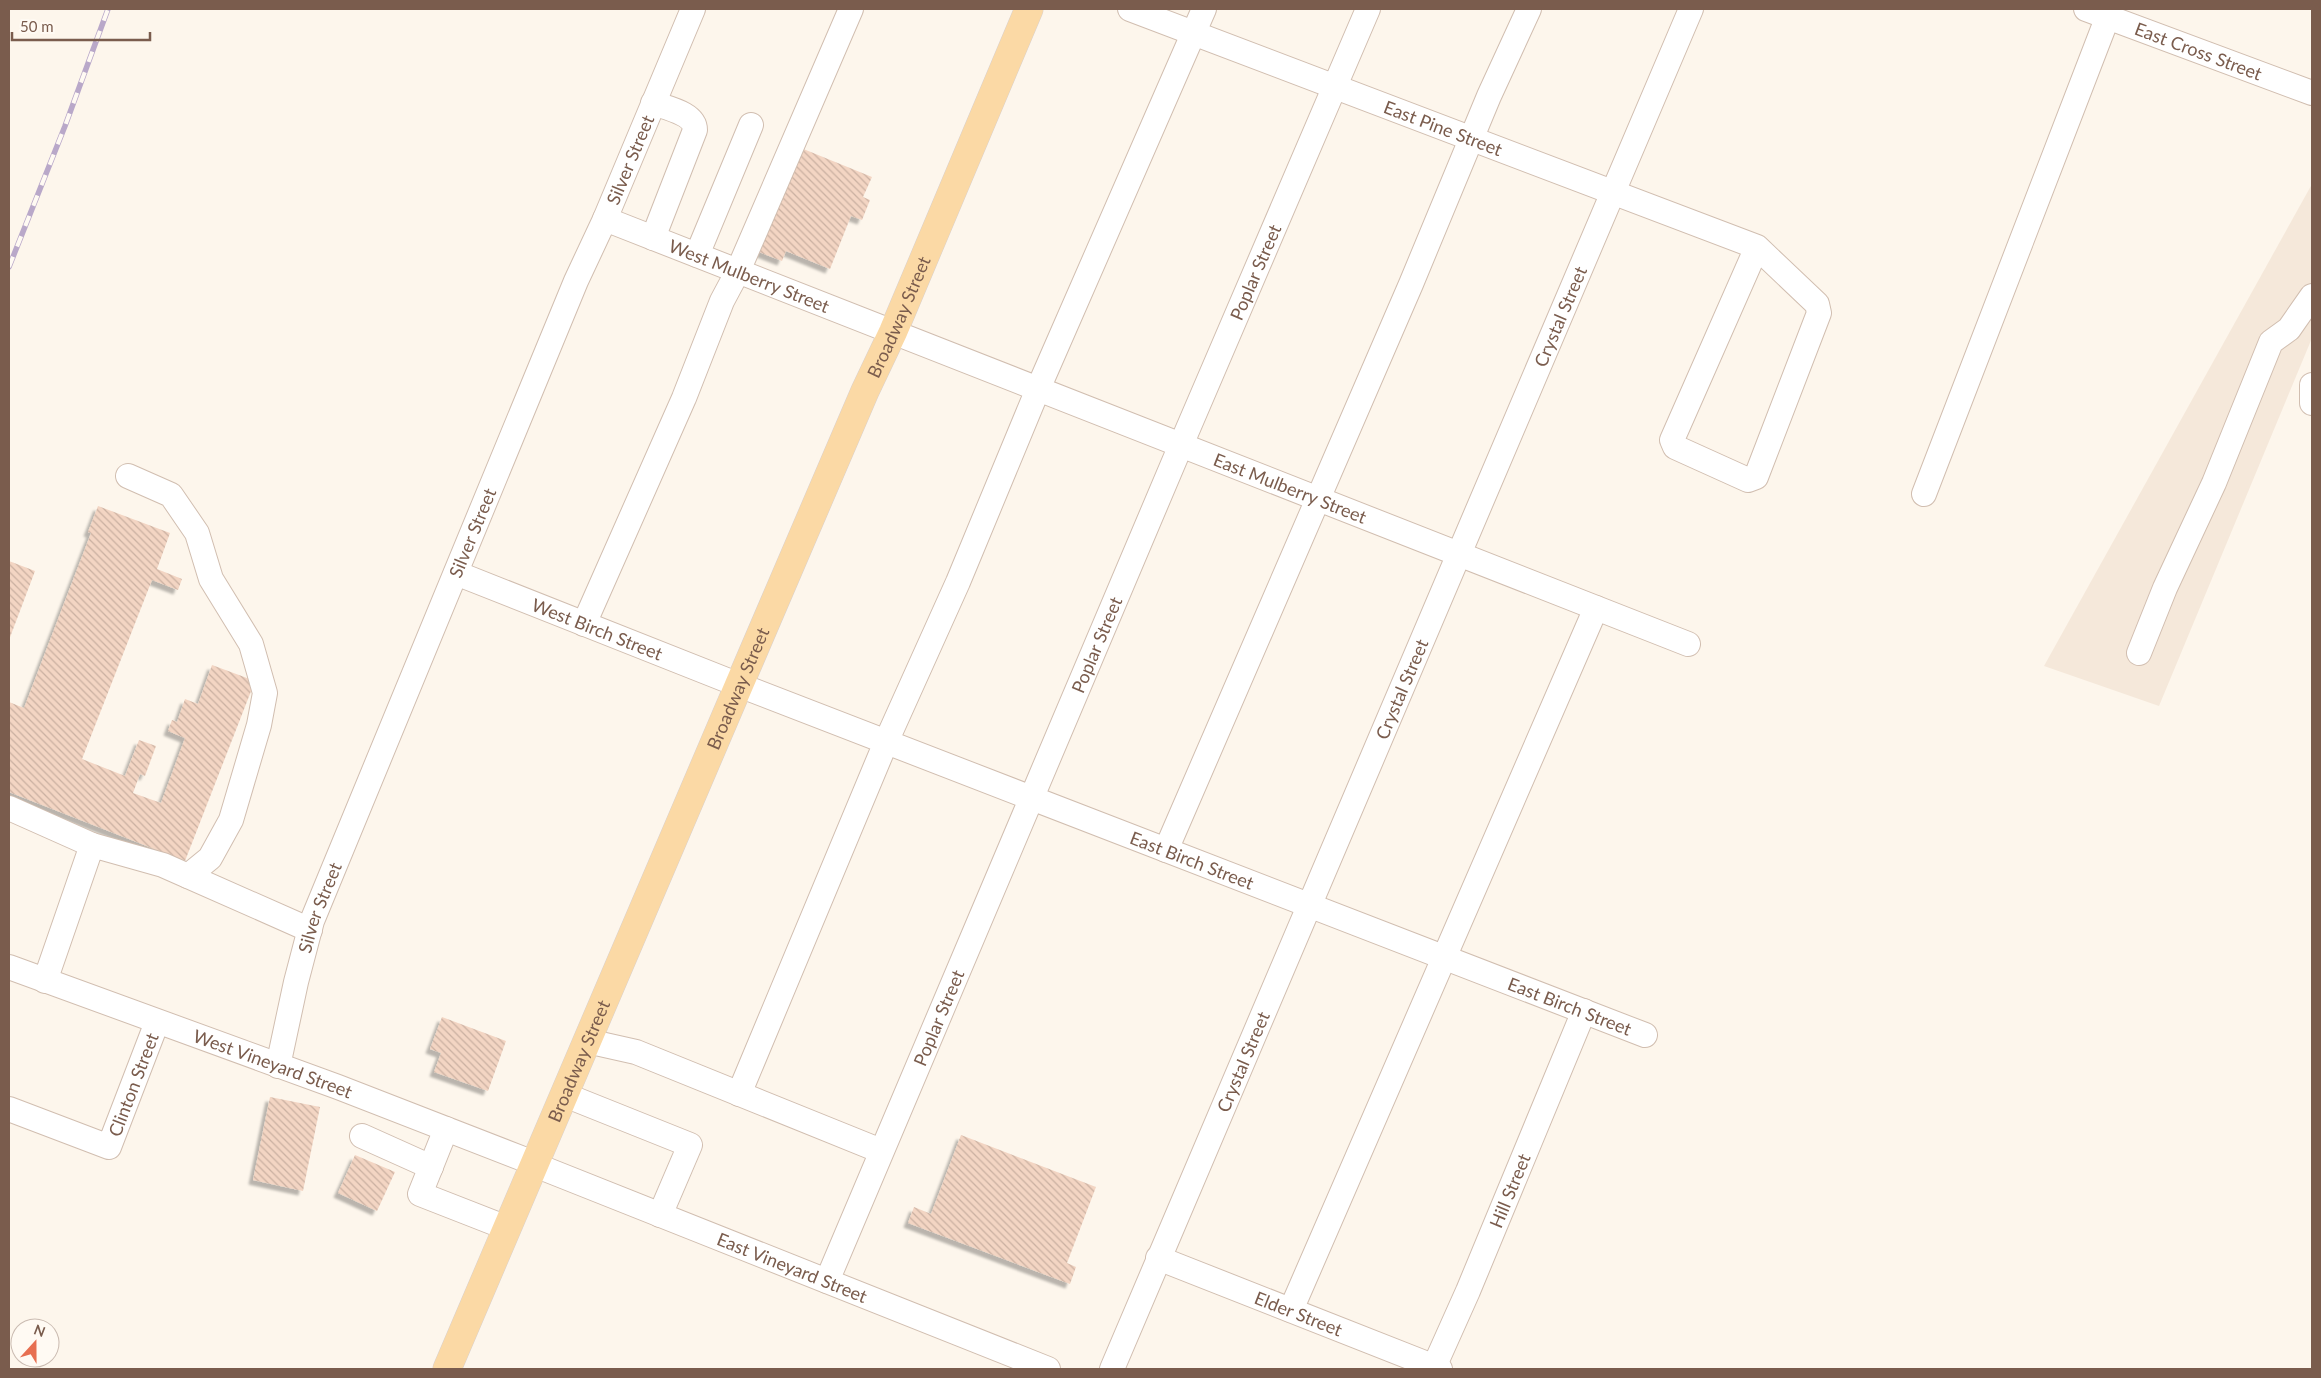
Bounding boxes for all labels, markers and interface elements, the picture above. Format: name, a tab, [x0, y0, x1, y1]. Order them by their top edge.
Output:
scale bar	[12, 10, 150, 42]
text: 50 m	[20, 17, 54, 35]
street label: East Cross Street	[2132, 17, 2266, 85]
street label: East Pine Street	[1381, 95, 1506, 161]
street label: Silver Street	[601, 111, 659, 208]
street label: Poplar Street	[1225, 220, 1286, 323]
street label: West Mulberry Street	[666, 234, 833, 317]
street label: Broadway Street	[862, 252, 935, 381]
street label: Crystal Street	[1529, 262, 1591, 370]
street label: East Mulberry Street	[1210, 448, 1370, 528]
street label: Silver Street	[444, 484, 501, 581]
street label: West Birch Street	[529, 593, 666, 665]
street label: Poplar Street	[1066, 593, 1127, 696]
street label: Broadway Street	[702, 624, 774, 753]
street label: Crystal Street	[1370, 635, 1433, 743]
street label: East Birch Street	[1127, 826, 1257, 894]
street label: Silver Street	[293, 858, 346, 955]
street label: Poplar Street	[908, 966, 969, 1069]
street label: East Birch Street	[1505, 972, 1635, 1040]
street label: Broadway Street	[543, 996, 614, 1125]
street label: Crystal Street	[1212, 1008, 1274, 1115]
street label: West Vineyard Street	[190, 1024, 356, 1103]
street label: Clinton Street	[103, 1029, 163, 1139]
street label: Hill Street	[1484, 1150, 1535, 1231]
street label: East Vineyard Street	[714, 1228, 871, 1307]
street label: Elder Street	[1251, 1286, 1346, 1341]
north arrow	[10, 1318, 60, 1368]
text: N	[32, 1321, 48, 1340]

